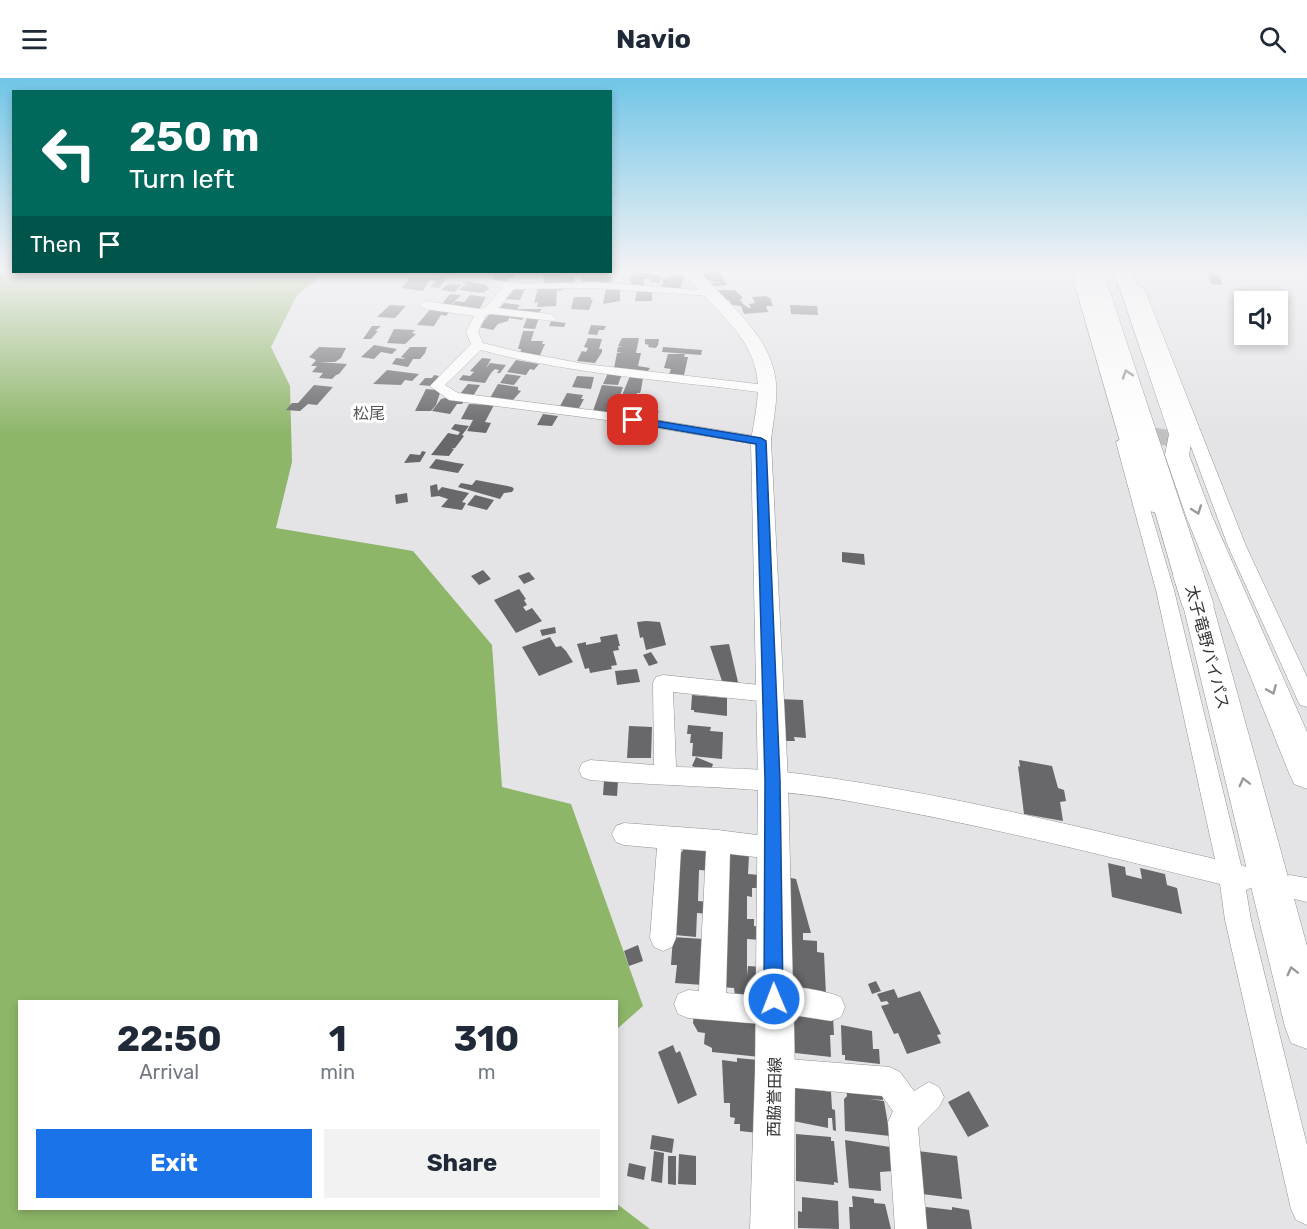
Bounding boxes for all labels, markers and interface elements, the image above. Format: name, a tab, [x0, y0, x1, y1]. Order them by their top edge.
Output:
icon: menu	[18, 23, 51, 56]
text: Navio	[616, 23, 691, 55]
icon: search	[1256, 23, 1289, 56]
text: 250 m	[129, 112, 259, 162]
icon: left	[30, 114, 108, 192]
text: Turn left	[129, 163, 234, 195]
icon: arrive	[93, 228, 126, 261]
text: Then	[30, 231, 81, 258]
map controls	[1234, 291, 1288, 345]
button: sound	[1234, 291, 1288, 345]
one-way arrow	[1122, 369, 1135, 380]
pin	[607, 394, 658, 445]
icon: arrive	[616, 403, 649, 436]
district label: 松尾	[353, 404, 385, 423]
one-way arrow	[1189, 504, 1202, 515]
street label: 太子竜野バイパス	[1182, 583, 1233, 711]
one-way arrow	[1265, 684, 1277, 695]
one-way arrow	[1238, 777, 1251, 787]
one-way arrow	[1287, 966, 1300, 976]
position arrow	[742, 967, 806, 1031]
text: 22:50	[117, 1017, 222, 1060]
text: 1	[329, 1017, 347, 1060]
text: 310	[454, 1017, 519, 1060]
street label: 西脇誉田線	[764, 1057, 785, 1137]
text: Arrival	[139, 1060, 199, 1084]
text: min	[320, 1060, 355, 1084]
text: m	[478, 1060, 495, 1084]
button: Exit	[36, 1129, 312, 1198]
button: Share	[324, 1129, 600, 1198]

